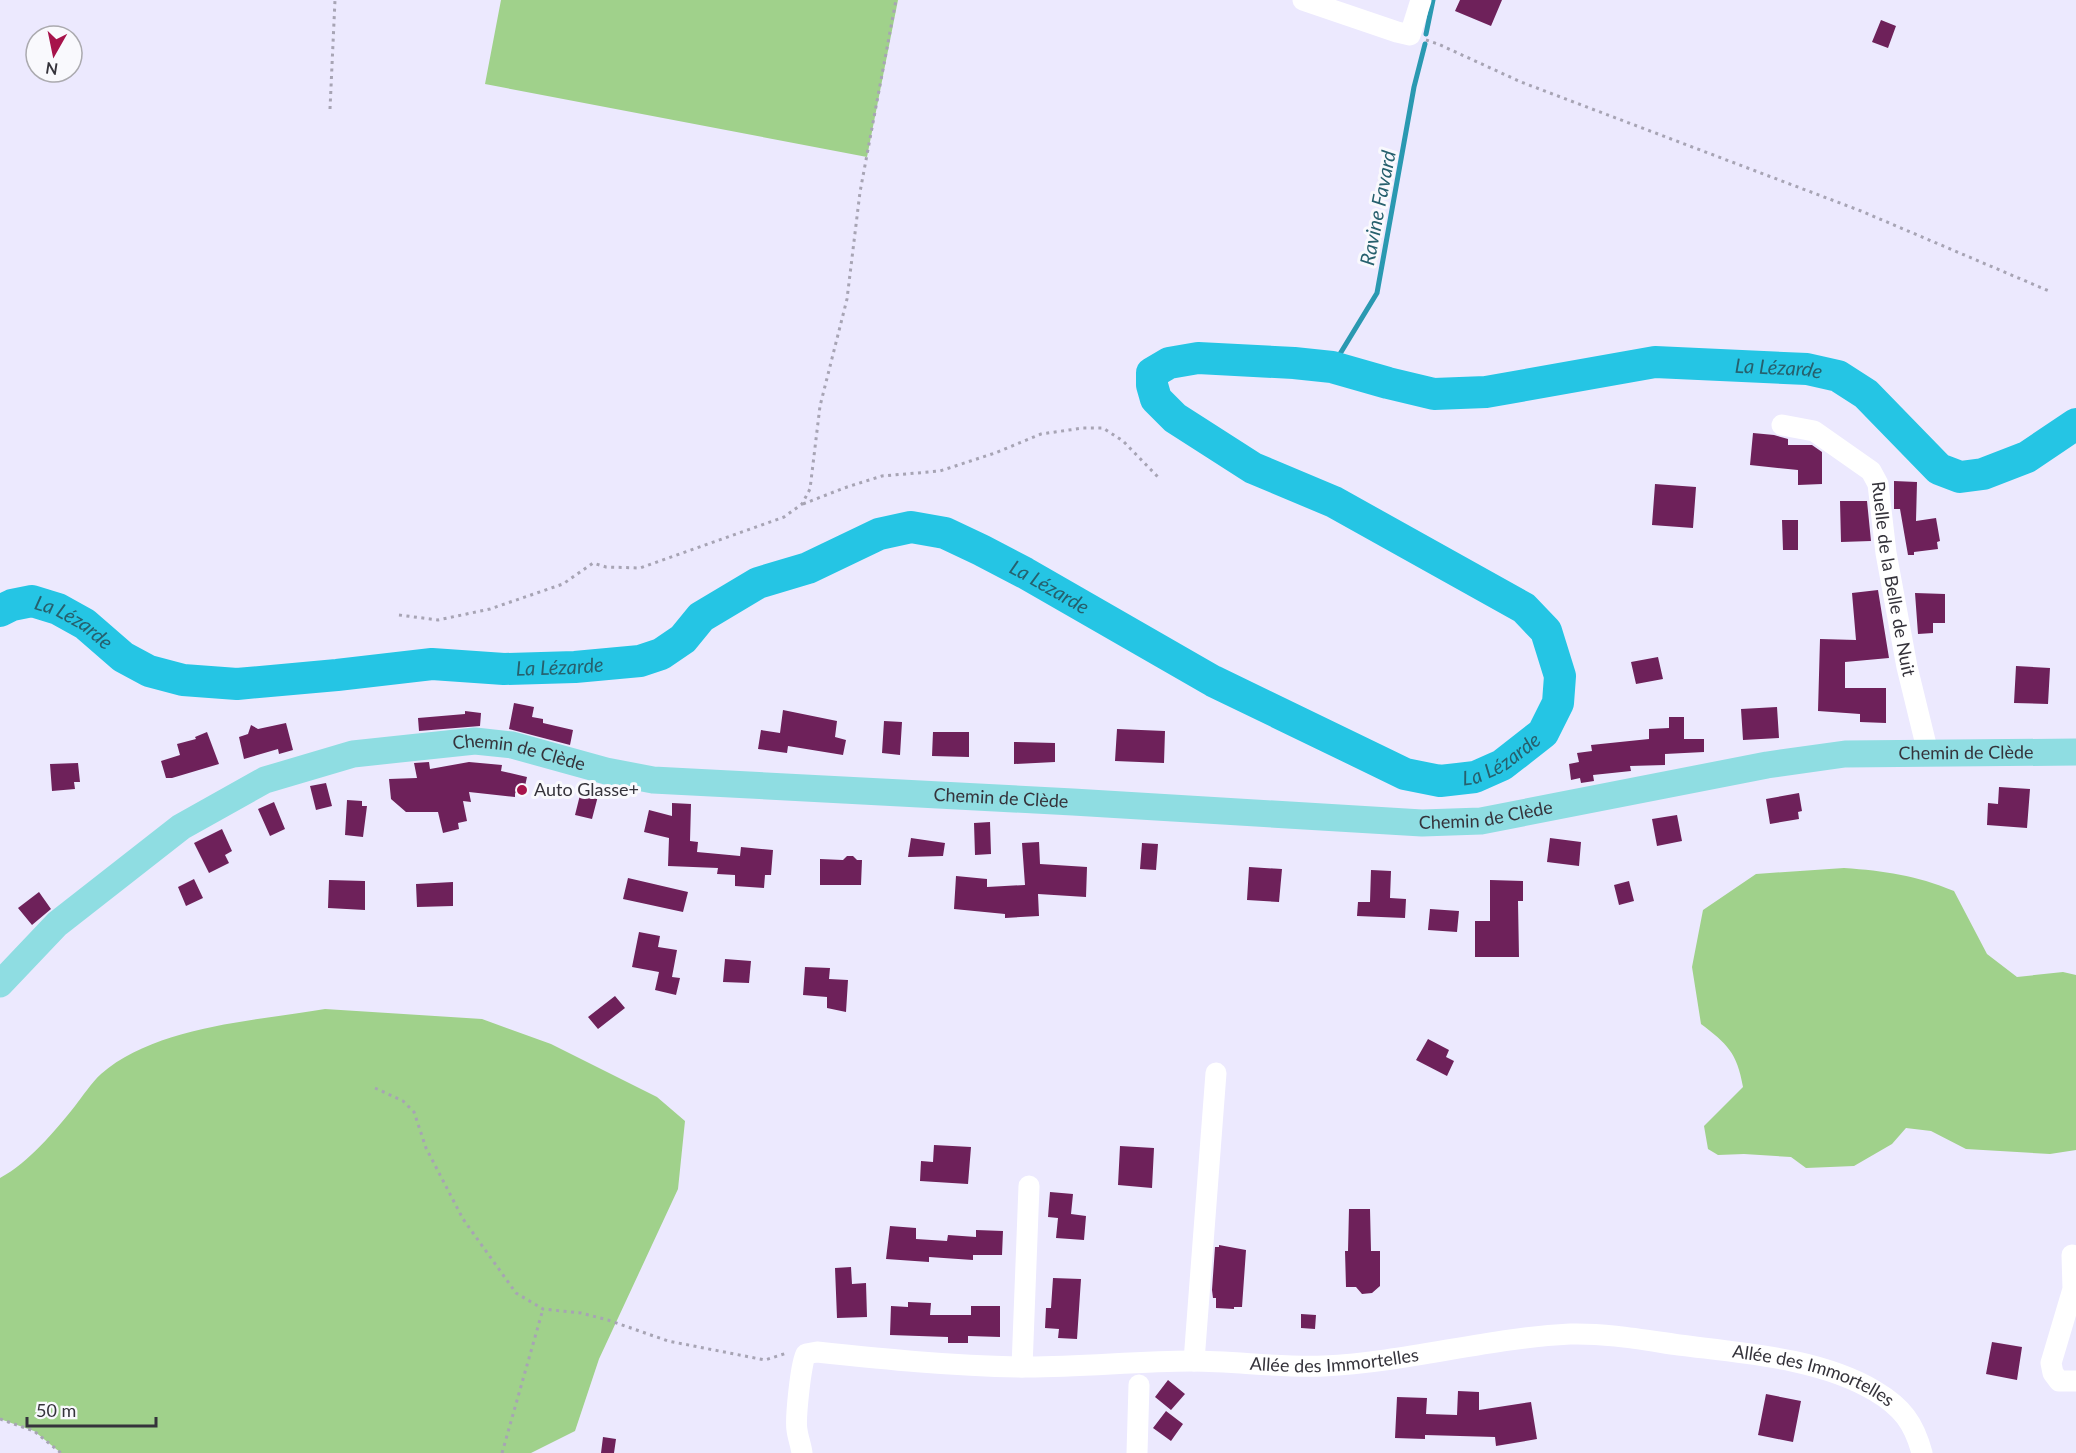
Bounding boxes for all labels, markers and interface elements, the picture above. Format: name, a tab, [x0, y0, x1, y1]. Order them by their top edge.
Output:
north arrow	[24, 24, 84, 84]
text: N	[44, 59, 59, 80]
water label: Ravine Favard	[1354, 148, 1400, 267]
water label: La Lézarde	[1734, 353, 1825, 383]
street label: Ruelle de la Belle de Nuit	[1868, 480, 1921, 679]
water label: La Lézarde	[1006, 554, 1094, 618]
water label: La Lézarde	[32, 590, 118, 654]
water label: La Lézarde	[516, 651, 604, 680]
water label: La Lézarde	[1461, 727, 1545, 789]
street label: Chemin de Clède	[451, 729, 588, 775]
street label: Chemin de Clède	[1898, 740, 2034, 764]
place label: Auto Glasse+	[534, 778, 639, 800]
marker: Auto Glasse+	[515, 783, 529, 797]
street label: Chemin de Clède	[933, 783, 1069, 812]
street label: Chemin de Clède	[1418, 795, 1554, 833]
street label: Allée des Immortelles	[1731, 1340, 1899, 1411]
street label: Allée des Immortelles	[1249, 1343, 1420, 1376]
scale bar	[27, 1390, 156, 1428]
text: 50 m	[36, 1399, 76, 1421]

